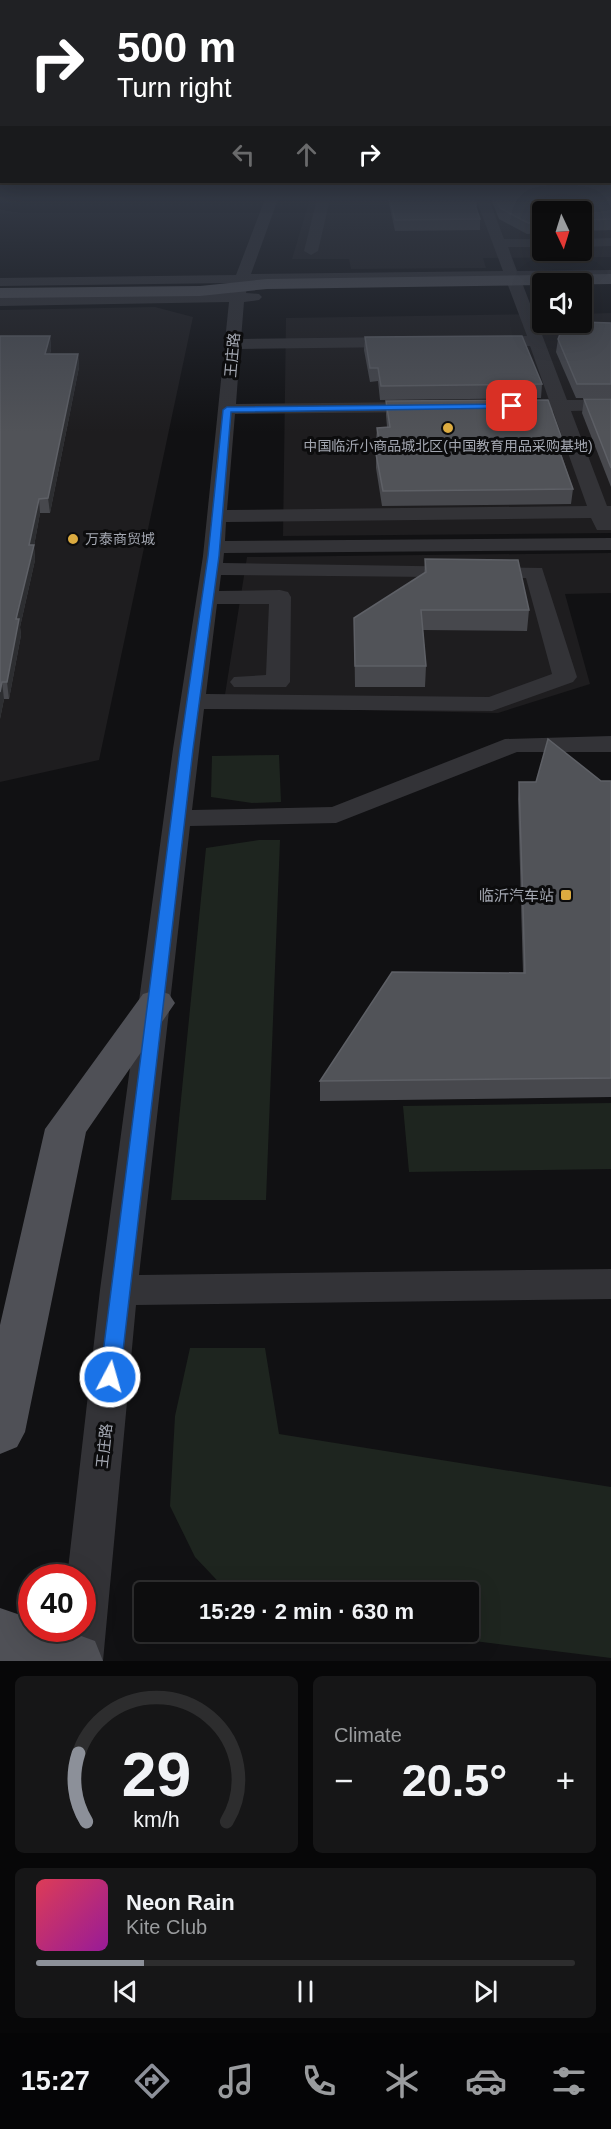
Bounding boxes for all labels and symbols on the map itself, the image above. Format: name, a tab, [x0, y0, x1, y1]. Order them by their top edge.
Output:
north arrow	[532, 201, 592, 261]
street label: 王庄路	[222, 332, 242, 378]
pin	[486, 380, 537, 431]
marker: 中国临沂小商品城北区(中国教育用品采购基地)	[441, 421, 455, 435]
place label: 中国临沂小商品城北区(中国教育用品采购基地)	[303, 438, 593, 454]
place label: 万泰商贸城	[85, 531, 155, 547]
marker: 万泰商贸城	[66, 532, 80, 546]
place label: 临沂汽车站	[479, 887, 554, 904]
marker: 临沂汽车站	[559, 888, 573, 902]
position arrow	[78, 1345, 142, 1409]
street label: 王庄路	[93, 1423, 115, 1469]
speed limit sign: 40	[18, 1564, 96, 1642]

